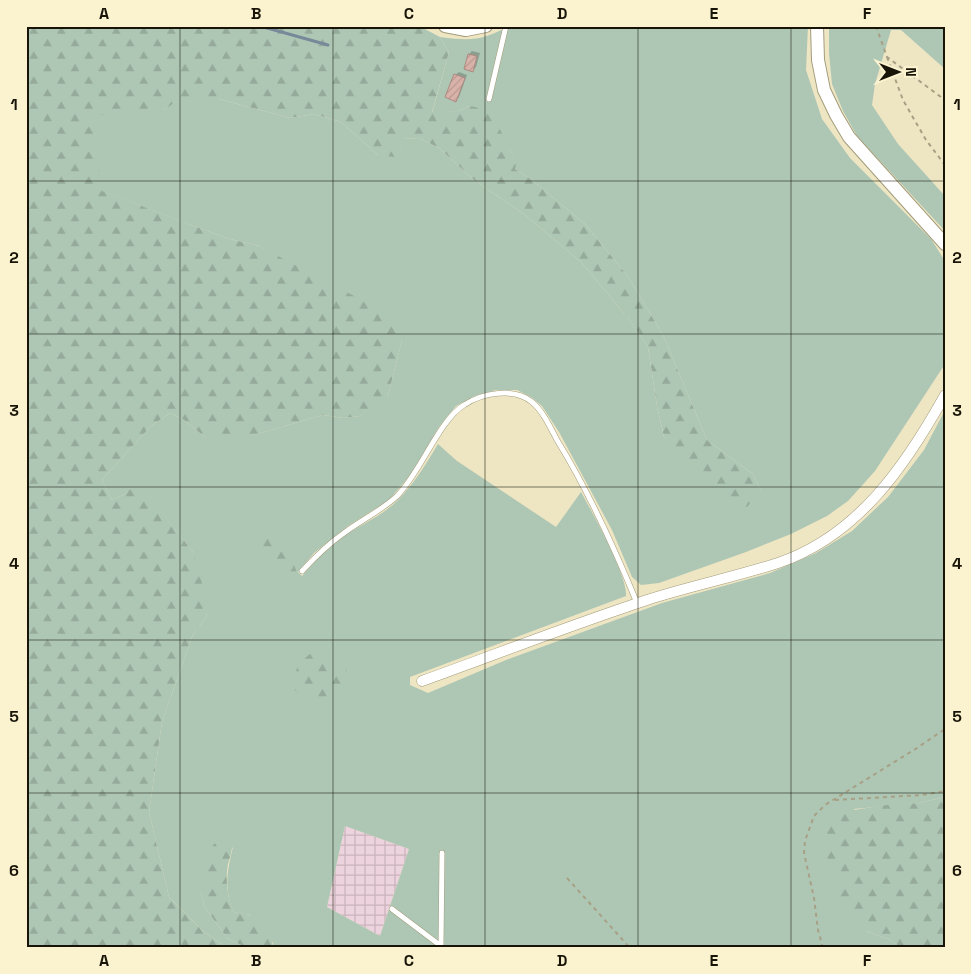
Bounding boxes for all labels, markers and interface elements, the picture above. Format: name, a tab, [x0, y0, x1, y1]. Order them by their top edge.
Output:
text: A	[99, 3, 109, 24]
text: B	[251, 3, 261, 24]
text: C	[404, 3, 414, 24]
text: D	[557, 3, 567, 24]
text: E	[710, 3, 719, 24]
text: F	[863, 3, 872, 24]
north arrow	[874, 48, 924, 98]
text: N	[902, 67, 920, 77]
text: 1	[10, 94, 18, 115]
text: 1	[953, 94, 961, 115]
text: 2	[9, 247, 19, 268]
text: 2	[952, 247, 962, 268]
text: 3	[9, 400, 19, 421]
text: 3	[952, 400, 962, 421]
text: 4	[9, 553, 19, 574]
text: 4	[952, 553, 962, 574]
text: 5	[9, 706, 19, 727]
text: 5	[952, 706, 962, 727]
text: 6	[9, 860, 19, 881]
text: 6	[952, 860, 962, 881]
text: A	[99, 950, 109, 971]
text: B	[251, 950, 261, 971]
text: C	[404, 950, 414, 971]
text: D	[557, 950, 567, 971]
text: E	[710, 950, 719, 971]
text: F	[863, 950, 872, 971]

